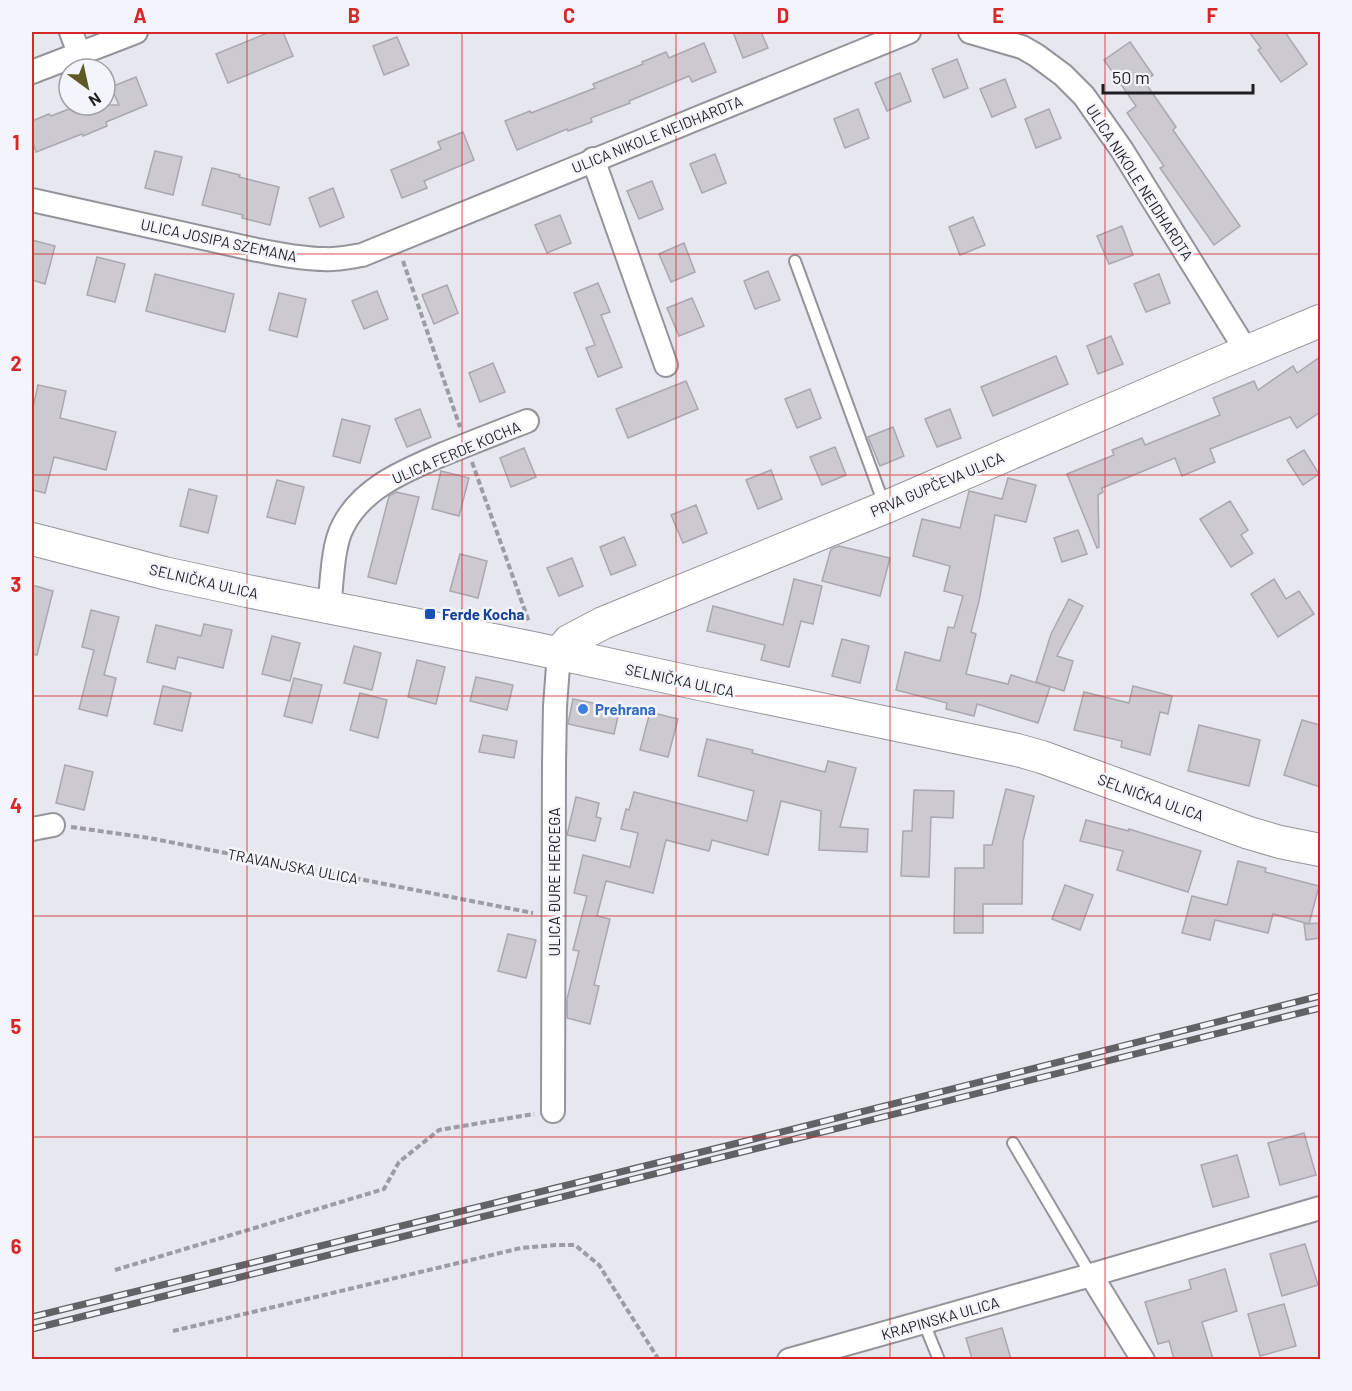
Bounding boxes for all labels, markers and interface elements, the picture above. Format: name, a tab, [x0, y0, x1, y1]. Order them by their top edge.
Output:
text: A	[133, 3, 147, 27]
text: B	[348, 3, 360, 27]
text: C	[563, 3, 575, 27]
text: D	[777, 3, 789, 27]
text: E	[992, 3, 1004, 27]
text: F	[1206, 3, 1218, 27]
north arrow	[57, 57, 117, 117]
scale bar	[1103, 57, 1253, 95]
text: 50 m	[1112, 66, 1150, 88]
text: N	[86, 89, 105, 111]
street label: ULICA NIKOLE NEIDHARDTA	[569, 91, 745, 177]
street label: ULICA NIKOLE NEIDHARDTA	[1083, 101, 1197, 263]
text: 1	[12, 130, 20, 154]
street label: ULICA JOSIPA SZEMANA	[139, 215, 299, 265]
text: 2	[10, 351, 22, 375]
street label: ULICA FERDE KOCHA	[389, 417, 523, 487]
street label: PRVA GUPČEVA ULICA	[867, 448, 1007, 520]
street label: SELNIČKA ULICA	[148, 560, 260, 602]
text: 3	[11, 572, 21, 596]
place label: Ferde Kocha	[442, 605, 524, 623]
marker: Ferde Kocha	[423, 607, 437, 621]
street label: SELNIČKA ULICA	[624, 660, 736, 700]
place label: Prehrana	[595, 700, 656, 718]
marker: Prehrana	[576, 702, 590, 716]
street label: SELNIČKA ULICA	[1096, 769, 1206, 825]
text: 4	[10, 793, 22, 817]
street label: ULICA ĐURE HERCEGA	[545, 807, 563, 957]
street label: TRAVANJSKA ULICA	[226, 844, 360, 888]
text: 5	[11, 1014, 22, 1038]
text: 6	[11, 1234, 22, 1258]
street label: KRAPINSKA ULICA	[879, 1293, 1001, 1343]

